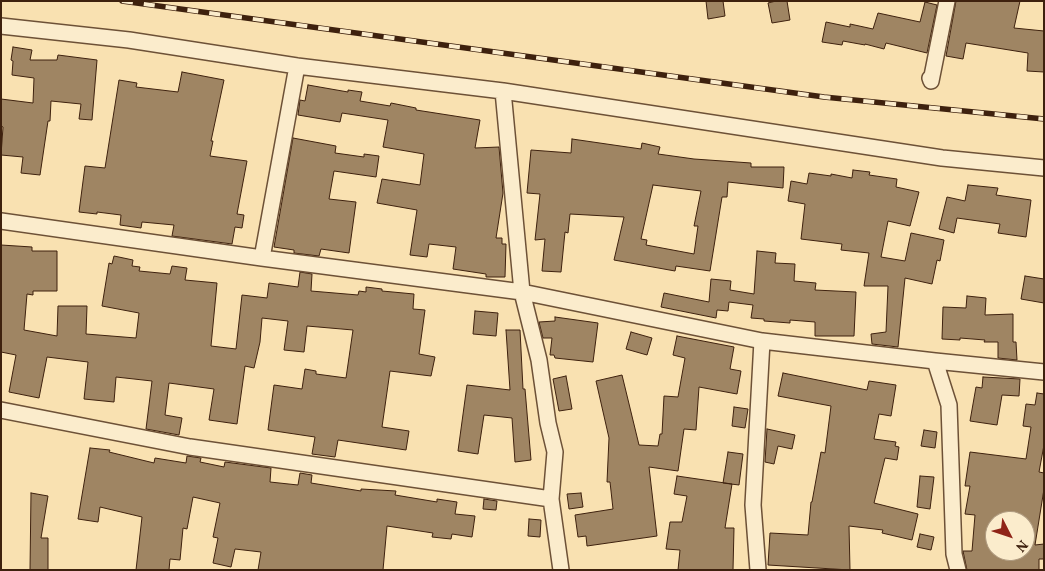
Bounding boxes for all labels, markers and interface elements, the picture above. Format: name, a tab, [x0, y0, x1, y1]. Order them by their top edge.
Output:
north arrow	[985, 511, 1035, 561]
text: N	[1010, 535, 1031, 556]

